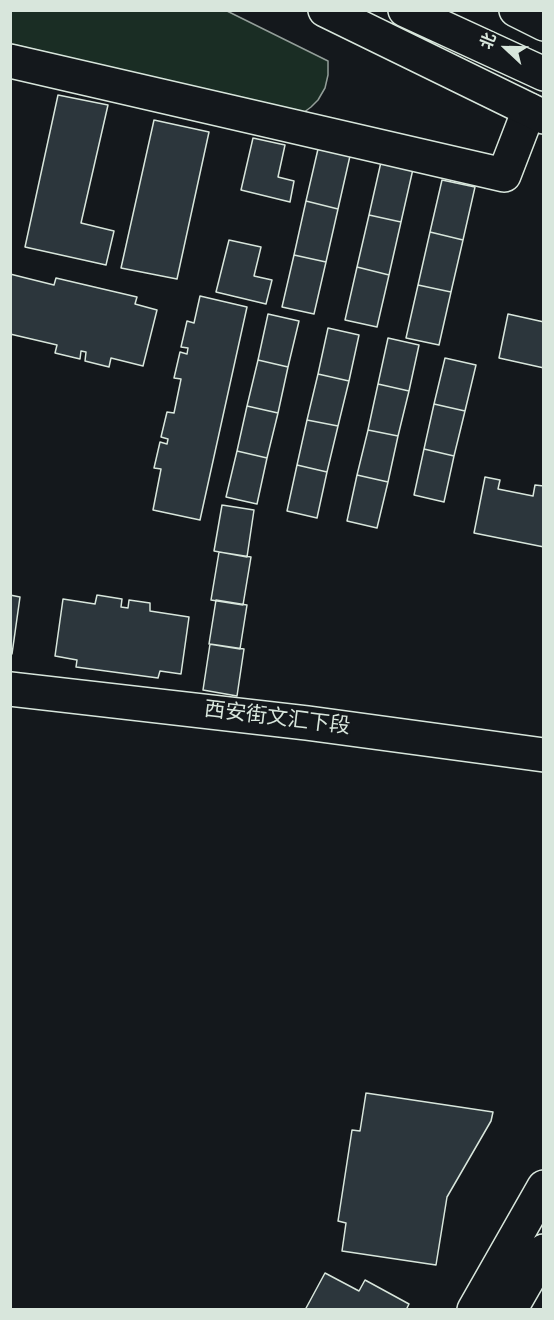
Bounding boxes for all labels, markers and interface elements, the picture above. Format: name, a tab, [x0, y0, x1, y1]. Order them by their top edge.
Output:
north arrow	[476, 18, 536, 78]
text: 北	[477, 30, 502, 52]
street label: 西安街文汇下段	[203, 699, 351, 741]

